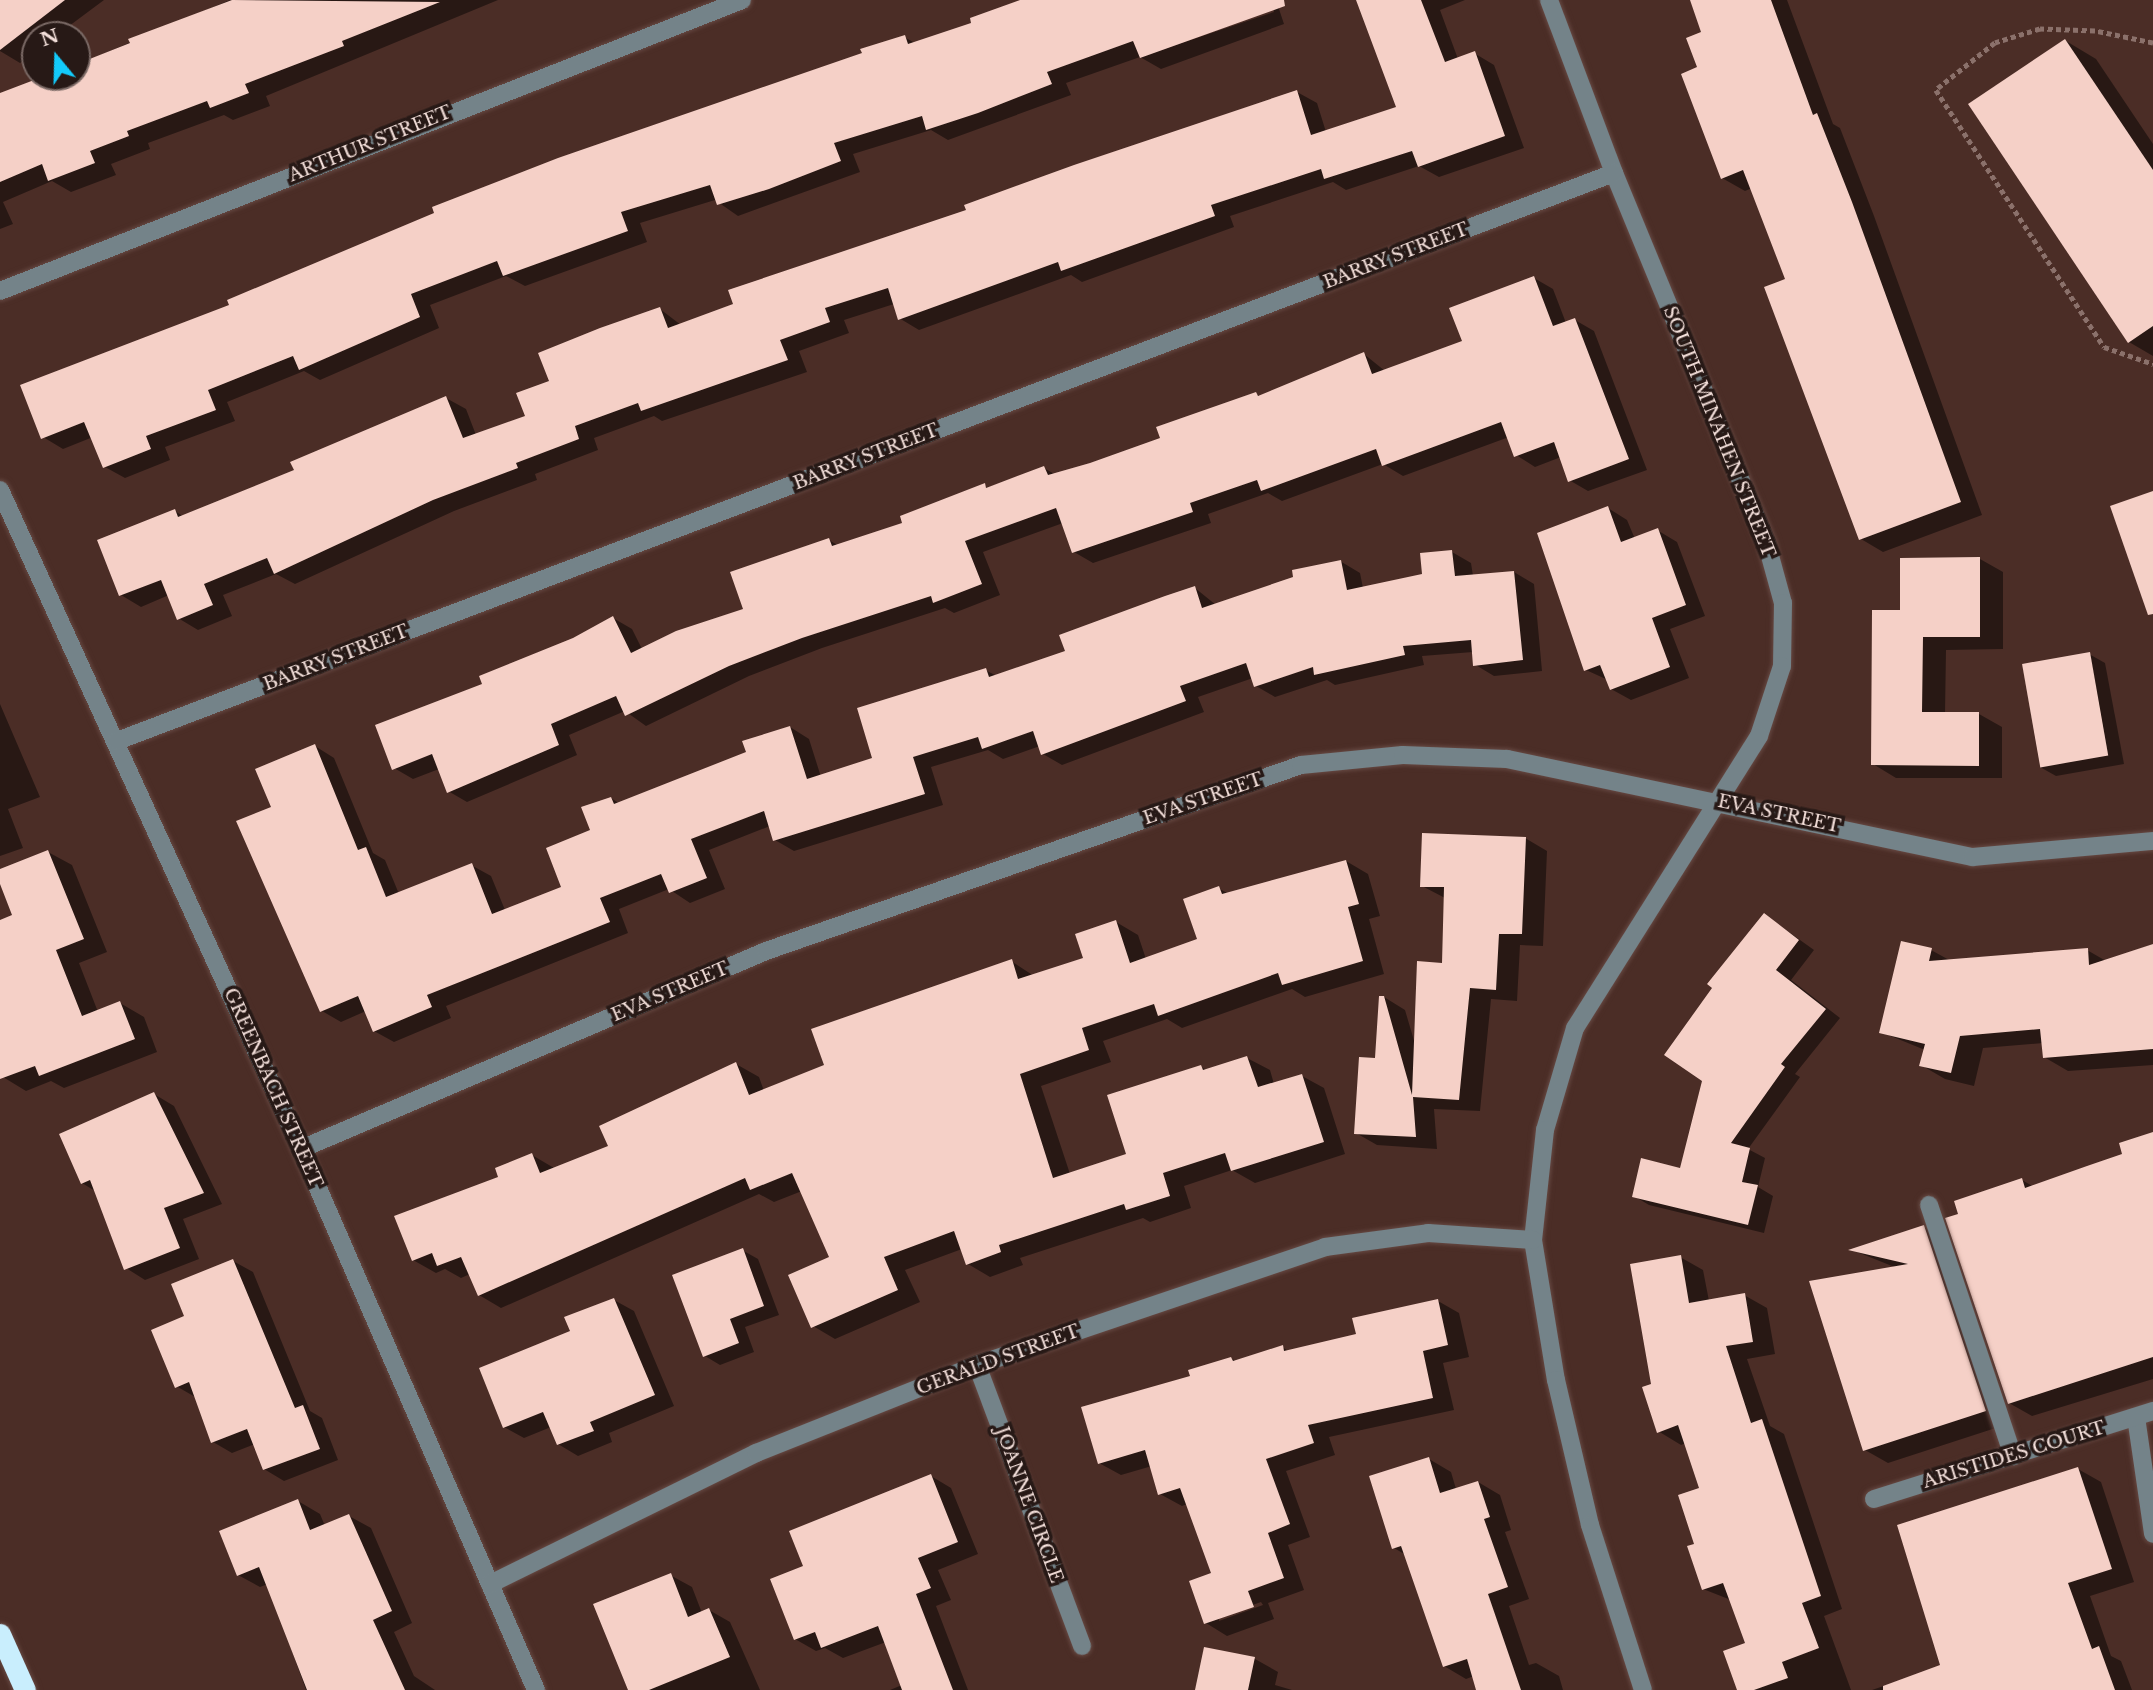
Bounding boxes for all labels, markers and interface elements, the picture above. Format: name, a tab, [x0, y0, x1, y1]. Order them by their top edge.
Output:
north arrow	[21, 21, 91, 91]
text: N	[37, 24, 62, 51]
street label: ARTHUR STREET	[285, 101, 455, 187]
street label: BARRY STREET	[1320, 218, 1472, 294]
street label: SOUTH MINAHEN STREET	[1659, 303, 1779, 561]
street label: BARRY STREET	[790, 419, 942, 495]
street label: BARRY STREET	[260, 620, 412, 696]
street label: EVA STREET	[1140, 768, 1266, 830]
street label: EVA STREET	[1715, 790, 1843, 838]
street label: EVA STREET	[608, 958, 732, 1026]
street label: GREENBACH STREET	[219, 985, 327, 1191]
street label: GERALD STREET	[914, 1320, 1082, 1400]
street label: ARISTIDES COURT	[1920, 1417, 2108, 1493]
street label: JOANNE CIRCLE	[991, 1424, 1067, 1586]

